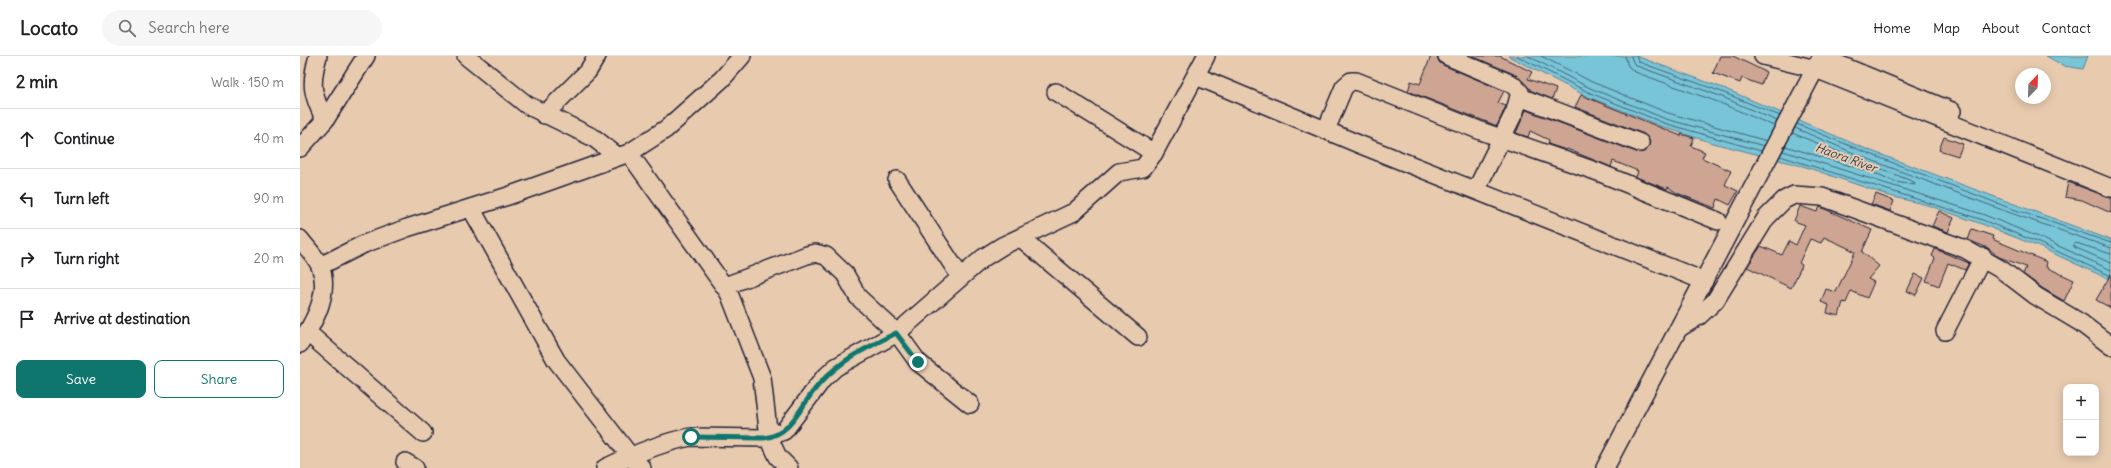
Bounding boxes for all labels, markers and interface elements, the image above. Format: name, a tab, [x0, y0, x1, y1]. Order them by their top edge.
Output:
search box	[102, 10, 382, 46]
text: Locato	[20, 16, 78, 40]
icon: search	[116, 17, 138, 39]
text: Search here	[148, 18, 230, 37]
text: Home	[1873, 19, 1911, 37]
text: Map	[1933, 19, 1960, 37]
text: About	[1982, 19, 2020, 37]
text: Contact	[2042, 19, 2091, 37]
north arrow	[2015, 68, 2051, 104]
text: 2 min	[16, 71, 58, 93]
text: Walk · 150 m	[211, 74, 284, 91]
icon: ahead	[16, 128, 38, 150]
text: Continue	[54, 129, 115, 148]
text: 40 m	[253, 130, 284, 147]
water label: Haora River	[1813, 140, 1881, 176]
icon: left	[16, 188, 38, 210]
text: Turn left	[54, 189, 109, 208]
text: 90 m	[253, 190, 284, 207]
icon: right	[16, 248, 38, 270]
text: Turn right	[54, 249, 119, 268]
text: 20 m	[254, 250, 284, 267]
icon: arrive	[16, 308, 38, 330]
text: Arrive at destination	[54, 309, 190, 328]
route end	[909, 353, 927, 371]
button: Save	[16, 360, 146, 398]
button: Share	[154, 360, 284, 398]
map controls	[2063, 384, 2099, 456]
button: +	[2063, 384, 2099, 420]
button: −	[2063, 420, 2099, 456]
route start	[682, 428, 700, 446]

